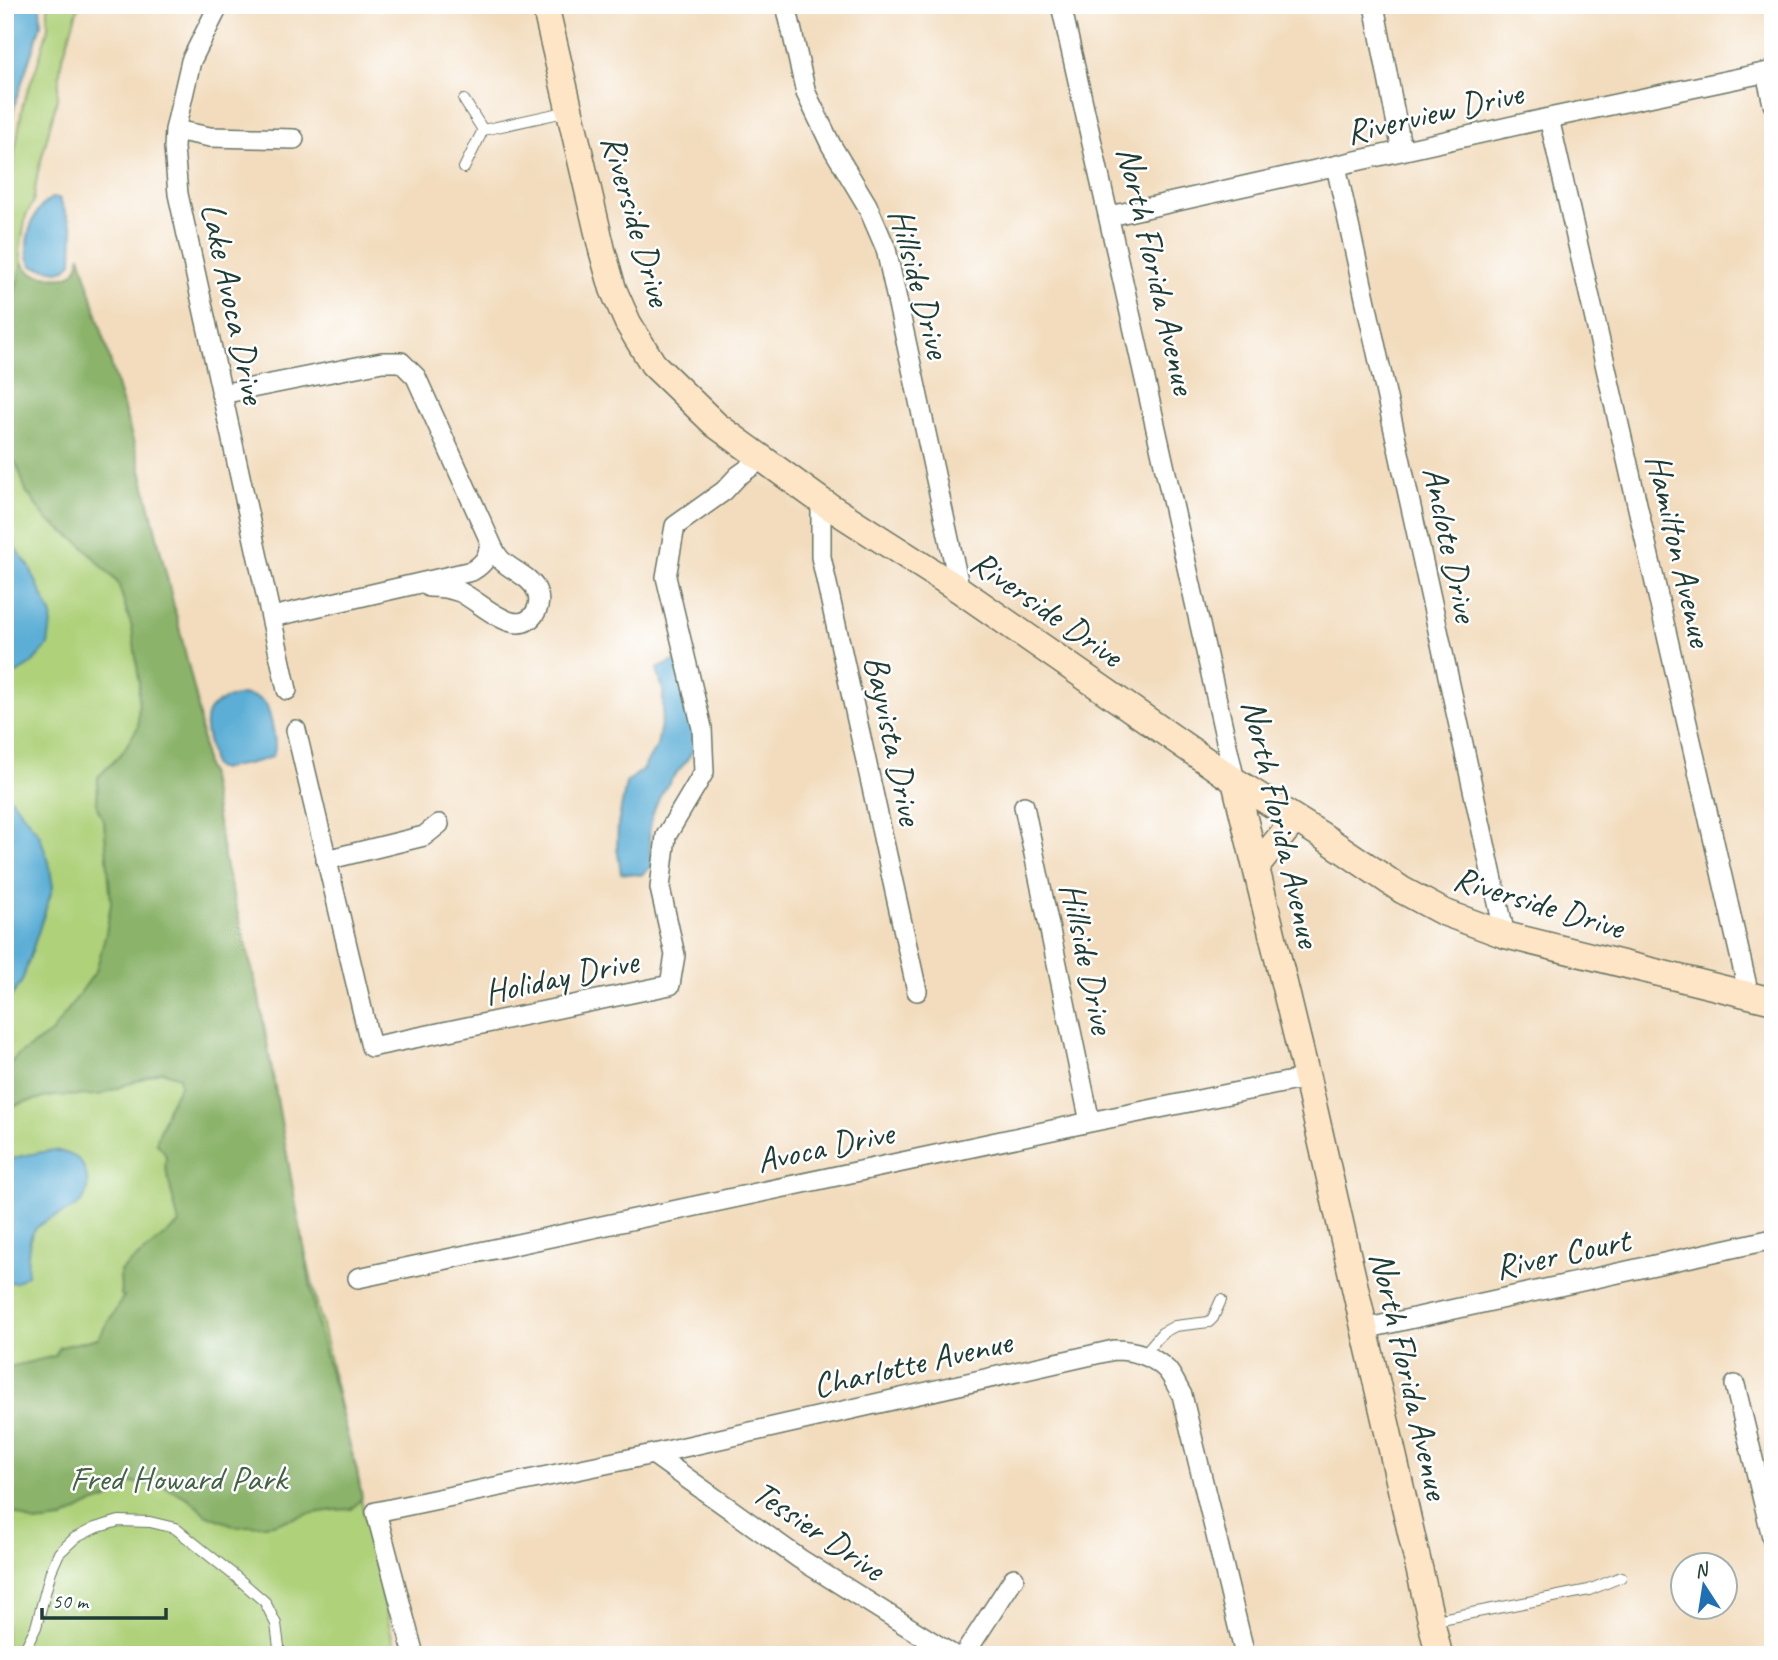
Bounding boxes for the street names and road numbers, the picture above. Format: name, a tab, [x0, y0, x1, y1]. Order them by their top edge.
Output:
street label: Riverview Drive	[1342, 70, 1529, 155]
street label: Riverside Drive	[591, 130, 683, 313]
street label: North Florida Avenue	[1106, 142, 1207, 401]
street label: Lake Avoca Drive	[190, 199, 277, 410]
street label: Hillside Drive	[878, 203, 962, 365]
street label: Hamilton Avenue	[1636, 450, 1724, 653]
street label: Anclote Drive	[1412, 462, 1489, 628]
street label: Riverside Drive	[962, 540, 1134, 679]
street label: Bayvista Drive	[854, 652, 934, 831]
street label: North Florida Avenue	[1231, 695, 1332, 954]
street label: Riverside Drive	[1448, 855, 1632, 950]
street label: Hillside Drive	[1050, 879, 1126, 1040]
street label: Holiday Drive	[480, 938, 645, 1015]
street label: Avoca Drive	[753, 1110, 900, 1183]
street label: River Court	[1491, 1217, 1637, 1290]
street label: North Florida Avenue	[1359, 1247, 1460, 1506]
street label: Charlotte Avenue	[808, 1318, 1018, 1408]
street label: Tessier Drive	[744, 1470, 896, 1592]

